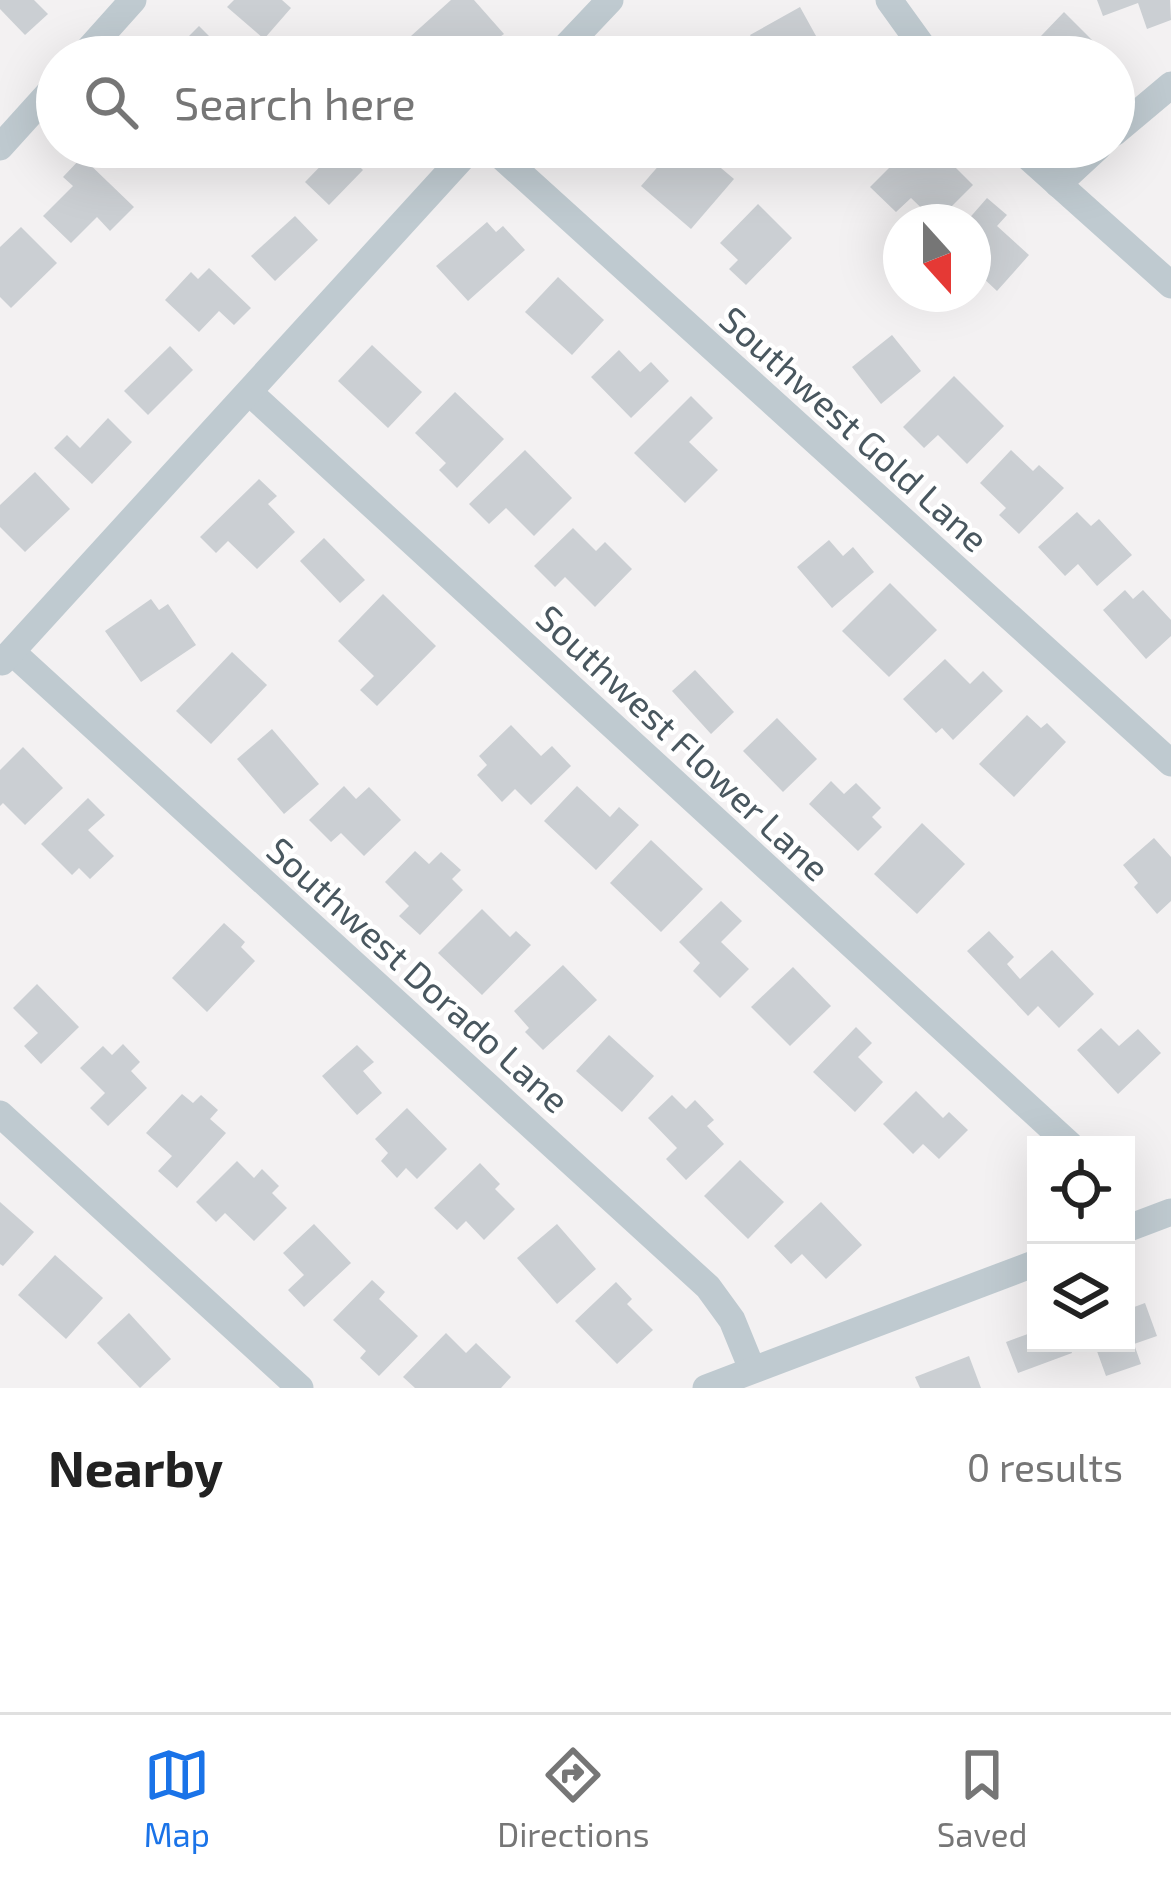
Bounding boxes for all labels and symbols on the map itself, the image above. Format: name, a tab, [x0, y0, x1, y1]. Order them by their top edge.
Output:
north arrow	[883, 204, 991, 312]
street label: Southwest Gold Lane	[712, 296, 998, 560]
street label: Southwest Flower Lane	[529, 595, 839, 889]
street label: Southwest Dorado Lane	[259, 827, 579, 1121]

